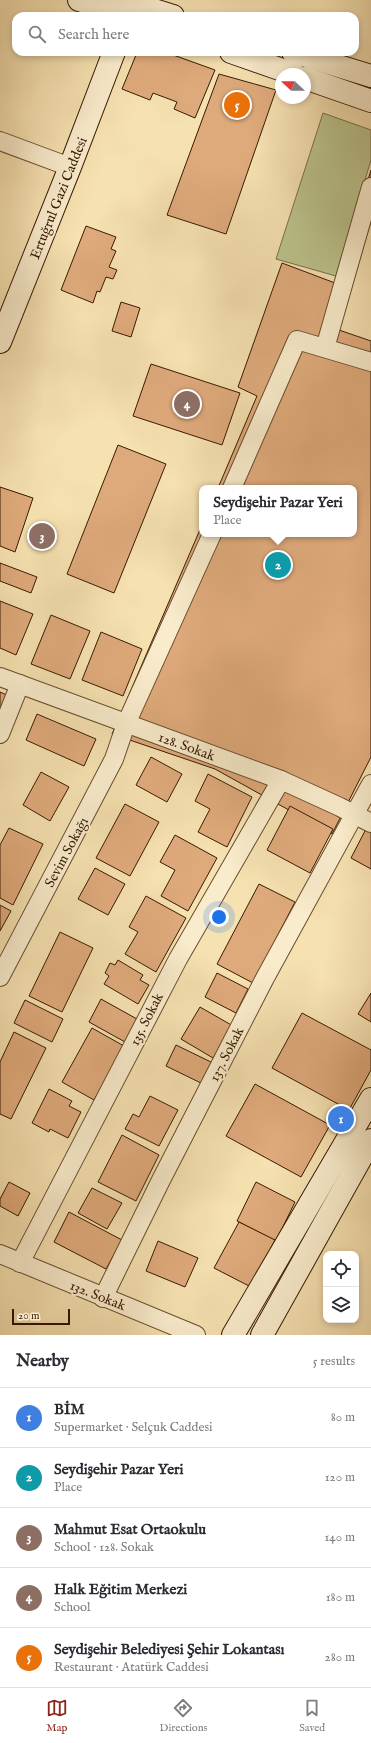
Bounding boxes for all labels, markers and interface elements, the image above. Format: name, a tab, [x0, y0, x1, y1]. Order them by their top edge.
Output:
search box	[12, 12, 359, 56]
icon: search	[26, 23, 48, 45]
text: Search here	[58, 25, 129, 44]
north arrow	[275, 68, 311, 104]
pin: 5	[224, 90, 250, 120]
street label: Ertuğrul Gazi Caddesi	[26, 134, 92, 262]
pin: 4	[174, 389, 200, 419]
popup	[199, 485, 357, 537]
text: Seydişehir Pazar Yeri	[213, 493, 343, 512]
text: Place	[213, 512, 241, 529]
pin: 3	[29, 521, 55, 551]
pin: 2	[265, 550, 291, 580]
street label: 128. Sokak	[156, 728, 218, 766]
street label: Sevim Sokağı	[41, 814, 93, 891]
your location	[209, 907, 229, 927]
street label: 135. Sokak	[126, 989, 168, 1049]
street label: 137. Sokak	[206, 1024, 248, 1085]
pin: 1	[328, 1104, 354, 1134]
map controls	[323, 1251, 359, 1323]
button: locate	[323, 1251, 359, 1287]
street label: 132. Sokak	[67, 1277, 129, 1315]
button: layers	[323, 1287, 359, 1323]
scale bar	[12, 1307, 70, 1326]
text: 20 m	[18, 1309, 39, 1323]
text: Nearby	[16, 1351, 69, 1372]
text: 5 results	[313, 1353, 355, 1370]
text: BİM	[54, 1400, 84, 1419]
text: 1	[27, 1409, 31, 1426]
text: 80 m	[331, 1409, 355, 1426]
text: Supermarket · Selçuk Caddesi	[54, 1419, 212, 1436]
text: Seydişehir Pazar Yeri	[54, 1460, 184, 1479]
text: 2	[26, 1469, 32, 1486]
text: 120 m	[325, 1469, 355, 1486]
text: Place	[54, 1479, 82, 1496]
text: Mahmut Esat Ortaokulu	[54, 1520, 206, 1539]
text: 3	[27, 1529, 31, 1546]
text: 140 m	[325, 1529, 355, 1546]
text: School · 128. Sokak	[54, 1539, 154, 1556]
text: Halk Eğitim Merkezi	[54, 1580, 187, 1599]
text: 4	[26, 1589, 32, 1606]
text: 180 m	[326, 1589, 355, 1606]
text: School	[54, 1599, 91, 1616]
text: Seydişehir Belediyesi Şehir Lokantası	[54, 1640, 284, 1659]
text: 5	[27, 1649, 31, 1666]
text: 280 m	[325, 1649, 355, 1666]
text: Restaurant · Atatürk Caddesi	[54, 1659, 209, 1676]
tab: Map	[46, 1697, 68, 1735]
tab: Directions	[160, 1697, 207, 1735]
tab: Saved	[299, 1697, 325, 1735]

